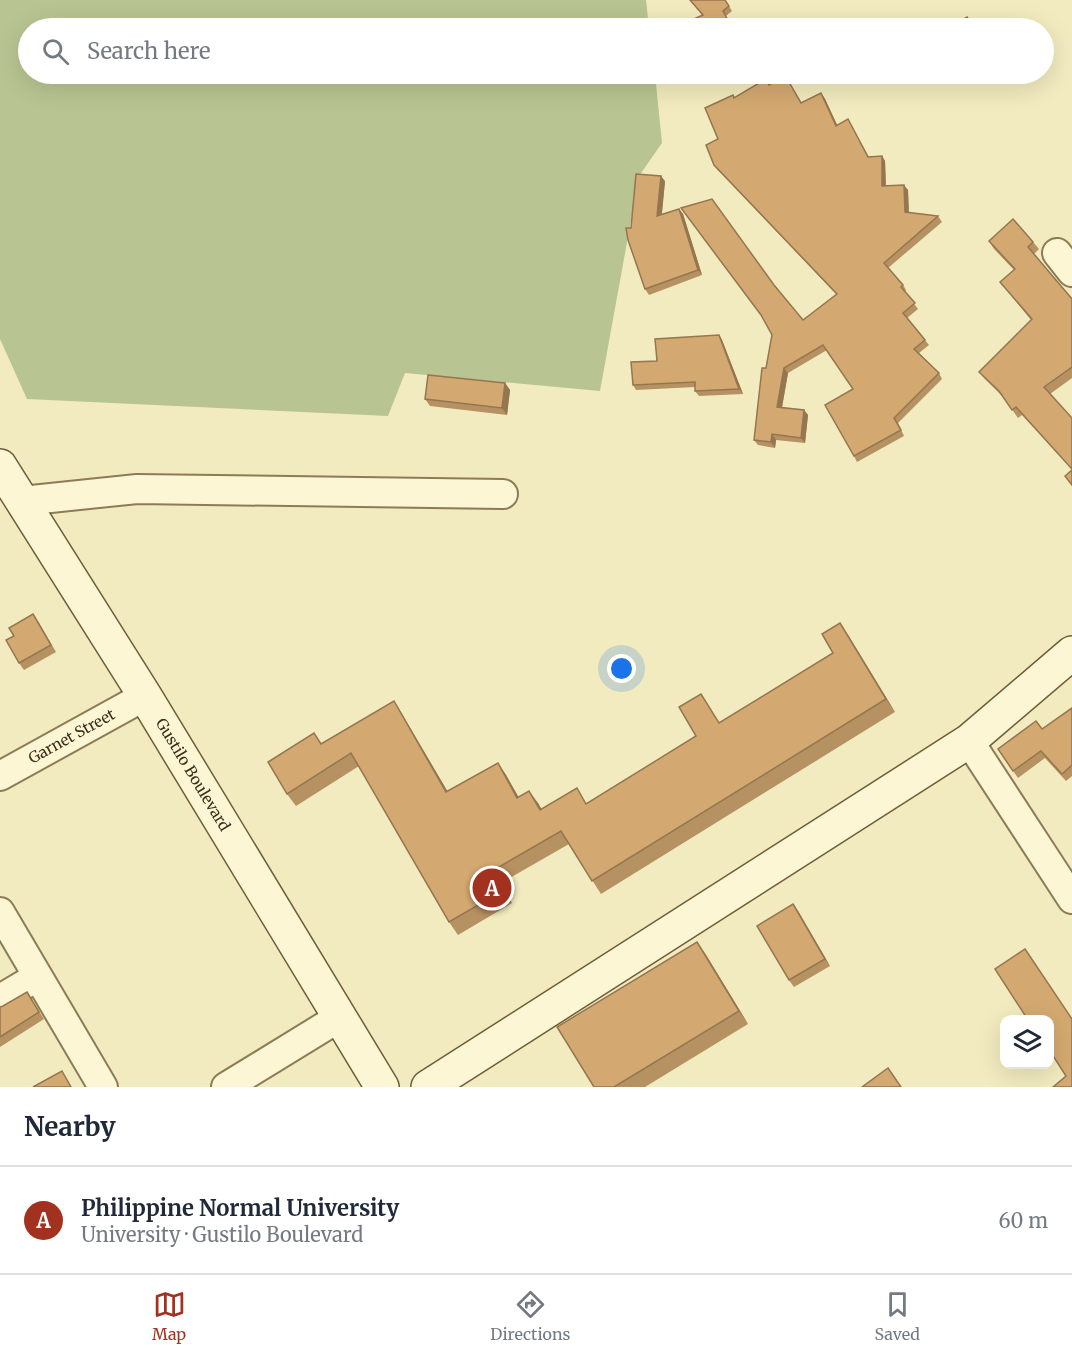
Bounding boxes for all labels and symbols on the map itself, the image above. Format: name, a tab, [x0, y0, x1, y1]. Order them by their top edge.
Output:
your location	[607, 654, 636, 683]
street label: Garnet Street	[25, 704, 118, 767]
street label: Gustilo Boulevard	[152, 715, 235, 834]
pin: A	[472, 866, 512, 910]

